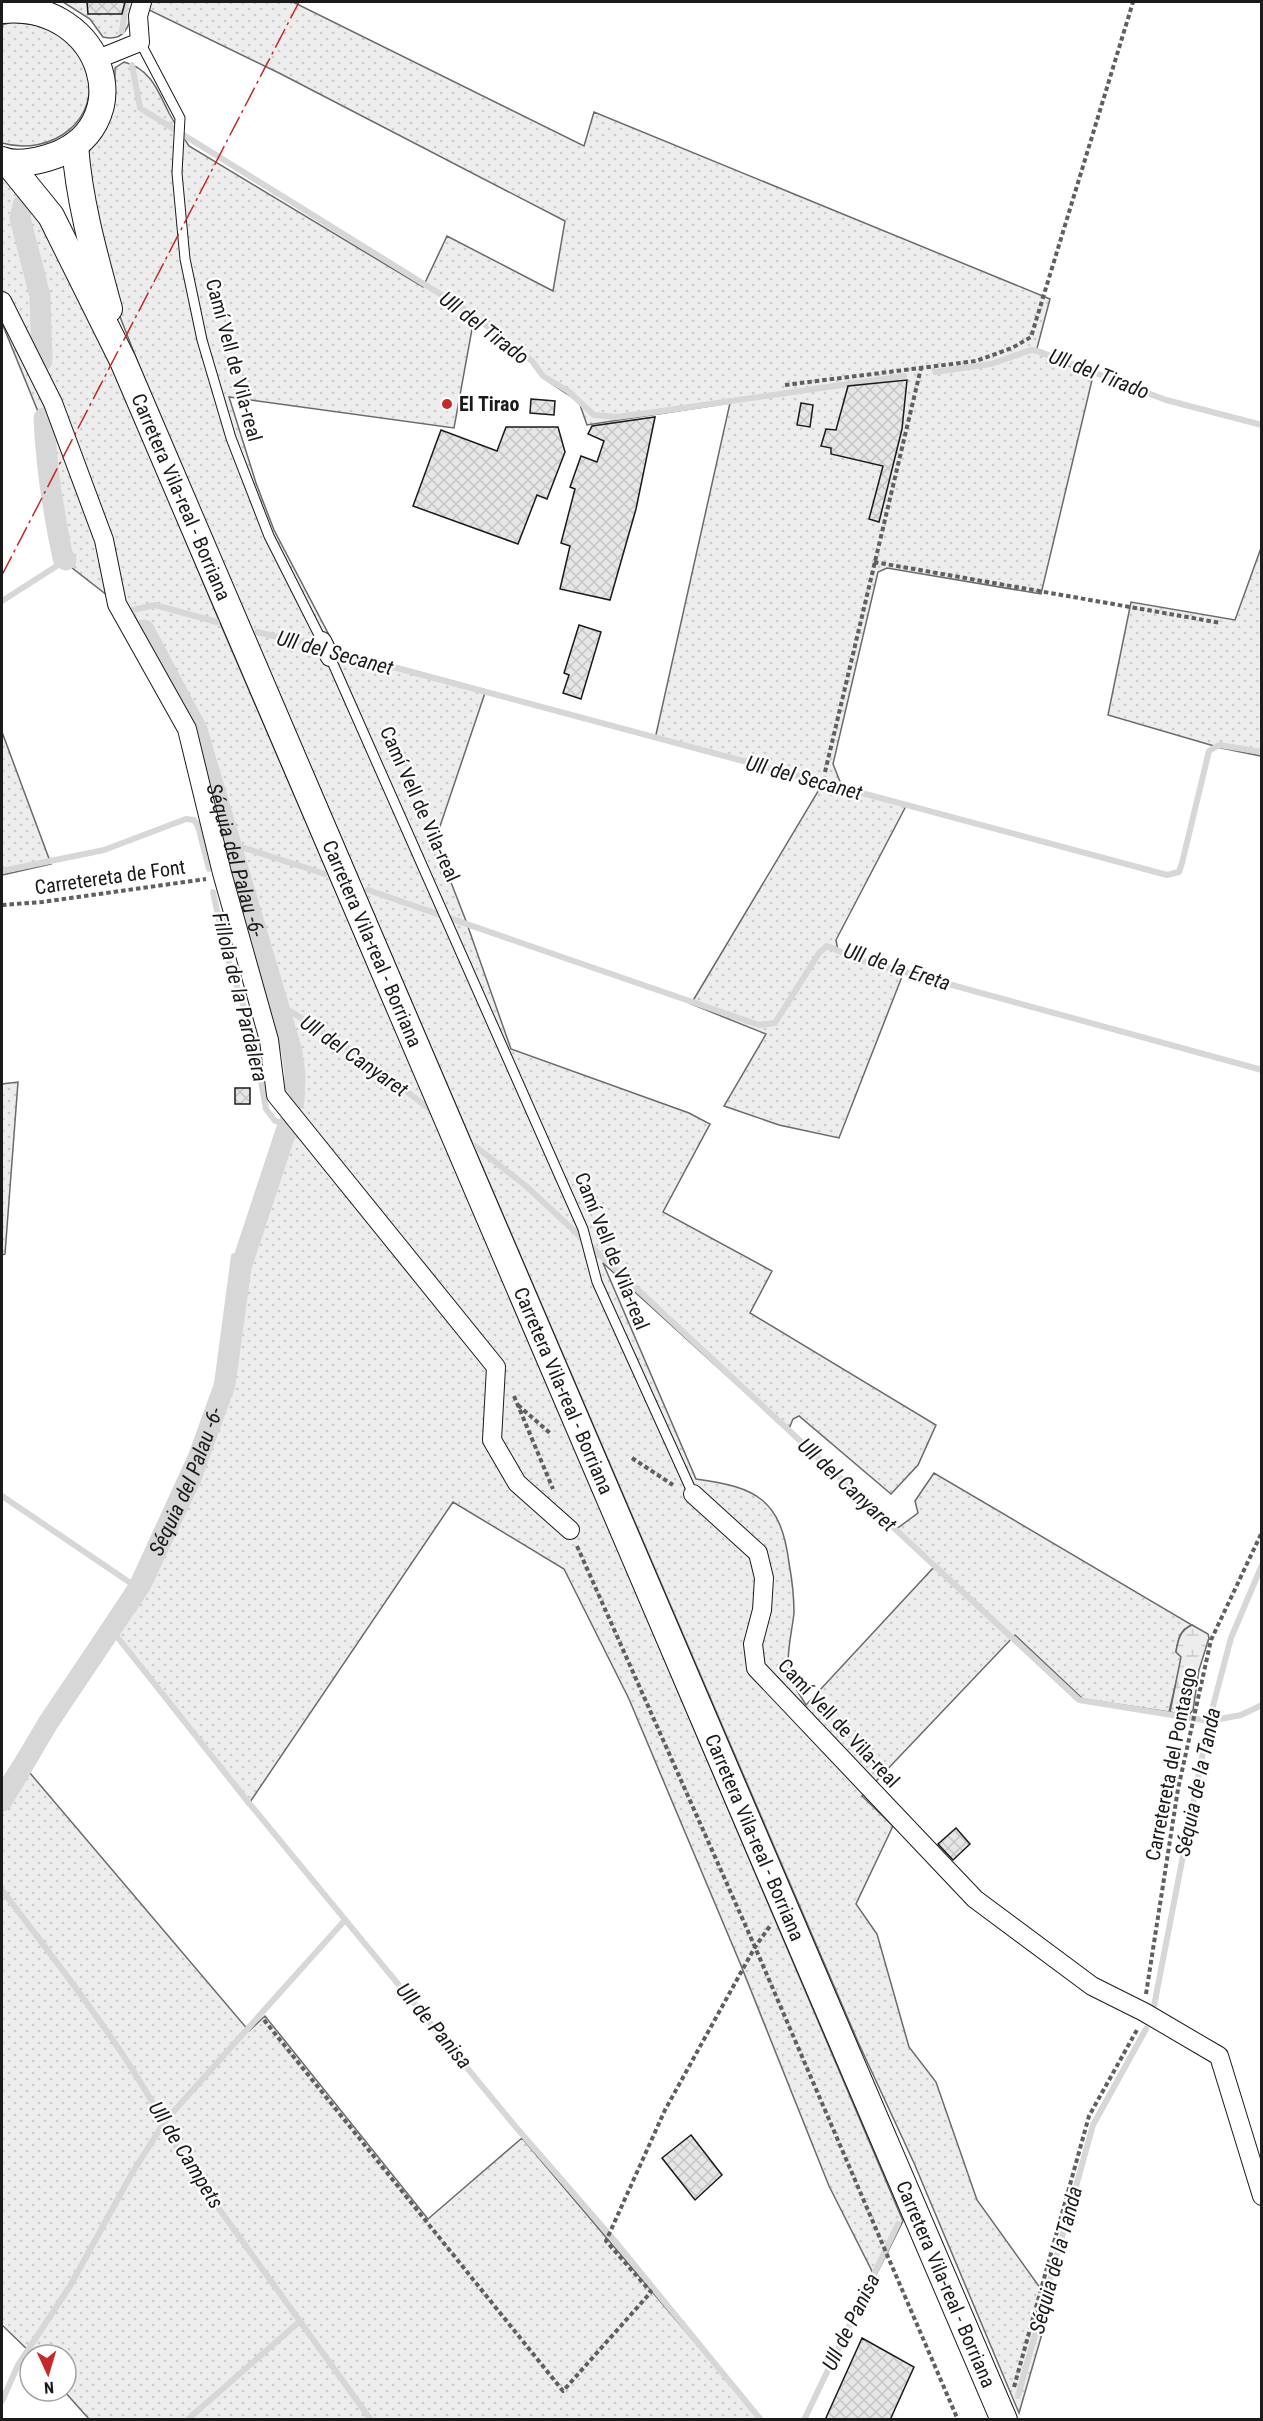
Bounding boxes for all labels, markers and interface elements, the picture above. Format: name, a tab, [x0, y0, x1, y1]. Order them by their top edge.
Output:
street label: Camí Vell de Vila-real	[201, 276, 267, 444]
water label: Ull del Tirado	[435, 287, 533, 369]
water label: Ull del Tirado	[1045, 344, 1153, 404]
street label: Carretera Vila-real - Borriana	[126, 390, 236, 604]
place label: El Tirao	[459, 392, 520, 416]
marker: El Tirao	[440, 397, 454, 411]
water label: Ull del Secanet	[274, 626, 397, 680]
street label: Camí Vell de Vila-real	[375, 723, 465, 885]
water label: Ull del Secanet	[743, 751, 866, 805]
water label: Séquia del Palau -6-	[201, 781, 269, 940]
street label: Carretera Vila-real - Borriana	[318, 837, 427, 1051]
street label: Carretereta de Font	[33, 855, 187, 899]
water label: Fillola de la Pardalera	[207, 910, 273, 1084]
water label: Ull de la Ereta	[841, 938, 953, 996]
water label: Ull del Canyaret	[296, 1010, 413, 1102]
street label: Camí Vell de Vila-real	[570, 1169, 654, 1333]
street label: Carretera Vila-real - Borriana	[509, 1283, 618, 1498]
water label: Séquia del Palau -6-	[144, 1404, 228, 1559]
water label: Ull del Canyaret	[793, 1433, 902, 1537]
street label: Camí Vell de Vila-real	[773, 1654, 905, 1792]
street label: Carretereta del Pontasgo	[1140, 1665, 1202, 1863]
water label: Séquia de la Tanda	[1171, 1705, 1225, 1859]
street label: Carretera Vila-real - Borriana	[700, 1730, 810, 1945]
water label: Ull de Panisa	[391, 1978, 477, 2074]
water label: Ull de Campets	[144, 2097, 228, 2213]
street label: Carretera Vila-real - Borriana	[891, 2177, 1001, 2391]
water label: Séquia de la Tanda	[1025, 2184, 1087, 2336]
water label: Ull de Panisa	[817, 2270, 885, 2374]
north arrow	[18, 2343, 78, 2403]
text: N	[43, 2378, 55, 2397]

